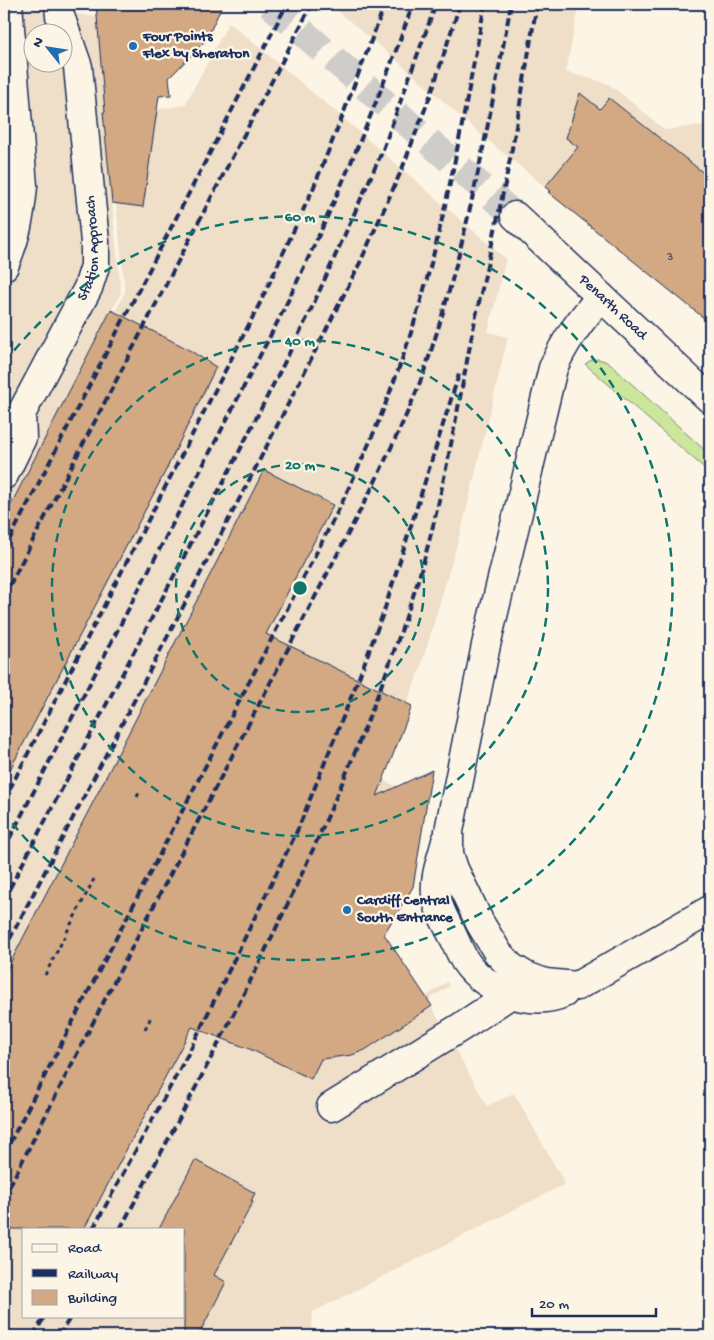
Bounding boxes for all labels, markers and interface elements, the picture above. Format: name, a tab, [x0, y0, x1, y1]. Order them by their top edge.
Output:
north arrow	[22, 22, 72, 72]
place label: Four Points Flex by Sheraton	[142, 28, 250, 63]
text: N	[29, 35, 49, 51]
marker: Four Points Flex by Sheraton	[127, 40, 139, 52]
street label: Station Approach	[74, 195, 104, 304]
text: 60 m	[285, 209, 316, 227]
house number: 3	[666, 251, 673, 265]
street label: Penarth Road	[574, 271, 652, 345]
text: 40 m	[284, 333, 315, 351]
text: 20 m	[285, 457, 315, 475]
centre of rings	[291, 579, 309, 597]
place label: Cardiff Central South Entrance	[356, 892, 454, 927]
marker: Cardiff Central South Entrance	[341, 904, 353, 916]
legend	[22, 1228, 185, 1318]
text: Road	[68, 1240, 102, 1258]
text: Railway	[68, 1266, 119, 1284]
scale bar	[532, 1285, 655, 1317]
text: Building	[67, 1290, 117, 1308]
text: 20 m	[539, 1296, 569, 1314]

